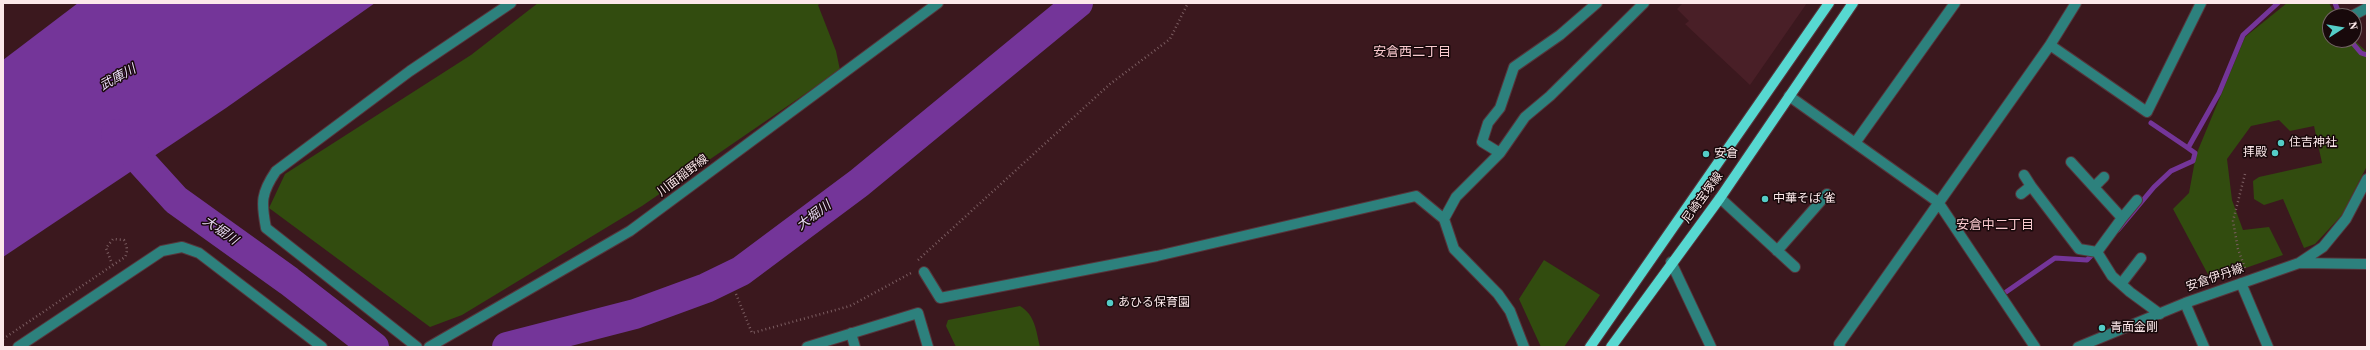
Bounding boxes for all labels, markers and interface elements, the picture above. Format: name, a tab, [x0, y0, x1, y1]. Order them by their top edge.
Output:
north arrow	[2322, 8, 2362, 48]
text: N	[2345, 20, 2361, 31]
district label: 安倉西二丁目	[1373, 45, 1451, 61]
water label: 武庫川	[97, 62, 139, 94]
place label: 住吉神社	[2289, 136, 2337, 150]
marker: 住吉神社	[2276, 138, 2286, 148]
place label: 拝殿	[2243, 146, 2267, 160]
place label: 安倉	[1714, 147, 1738, 161]
marker: 拝殿	[2270, 148, 2280, 158]
marker: 安倉	[1701, 149, 1711, 159]
street label: 川面稲野線	[655, 152, 711, 200]
street label: 尼崎宝塚線	[1680, 169, 1726, 227]
place label: 中華そば 雀	[1773, 192, 1836, 206]
marker: 中華そば 雀	[1760, 194, 1770, 204]
water label: 大堀川	[794, 198, 834, 234]
water label: 大堀川	[200, 213, 240, 249]
district label: 安倉中二丁目	[1956, 218, 2034, 234]
street label: 安倉伊丹線	[2184, 261, 2246, 295]
place label: あひる保育園	[1118, 296, 1190, 310]
marker: あひる保育園	[1105, 298, 1115, 308]
place label: 青面金剛	[2110, 321, 2158, 335]
marker: 青面金剛	[2097, 323, 2107, 333]

